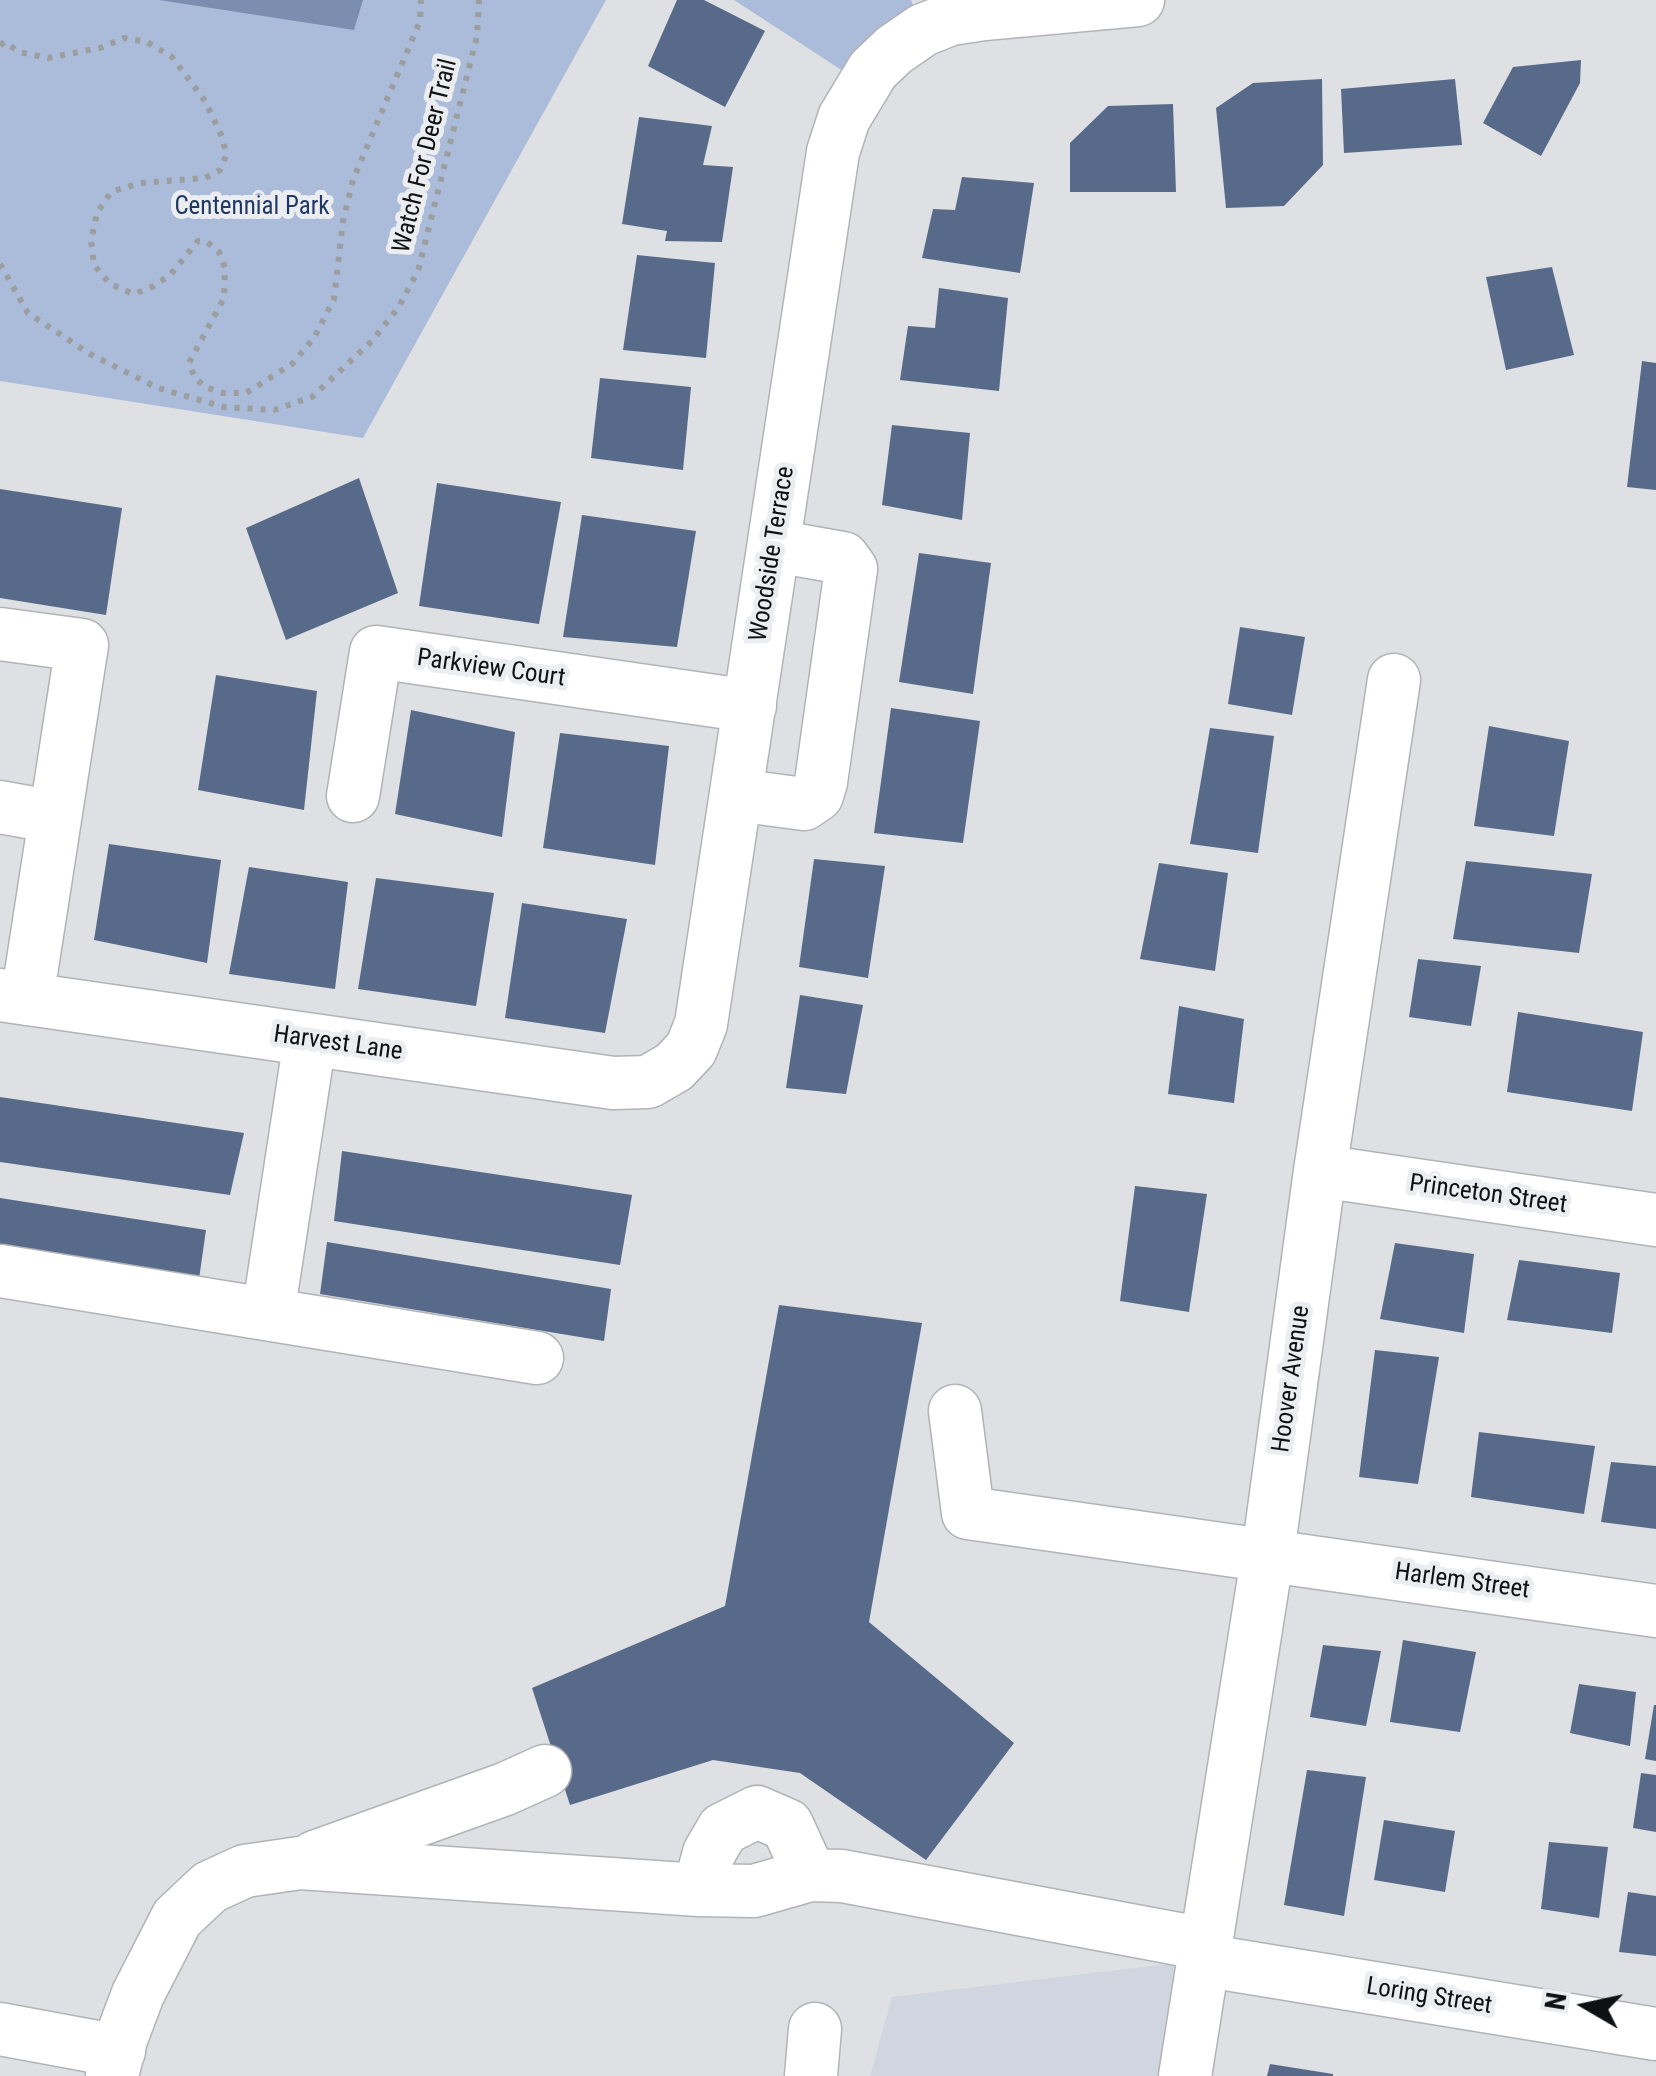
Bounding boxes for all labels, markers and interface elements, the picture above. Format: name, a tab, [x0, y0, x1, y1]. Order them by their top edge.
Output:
street label: Watch For Deer Trail	[387, 56, 465, 256]
park label: Centennial Park	[174, 193, 330, 223]
street label: Woodside Terrace	[744, 464, 802, 644]
street label: Parkview Court	[415, 644, 567, 694]
street label: Harvest Lane	[272, 1020, 404, 1068]
street label: Princeton Street	[1407, 1169, 1569, 1221]
street label: Hoover Avenue	[1267, 1304, 1317, 1454]
street label: Harlem Street	[1393, 1558, 1531, 1606]
north arrow	[1536, 1956, 1636, 2056]
street label: Loring Street	[1364, 1972, 1494, 2022]
text: N	[1538, 1990, 1574, 2012]

